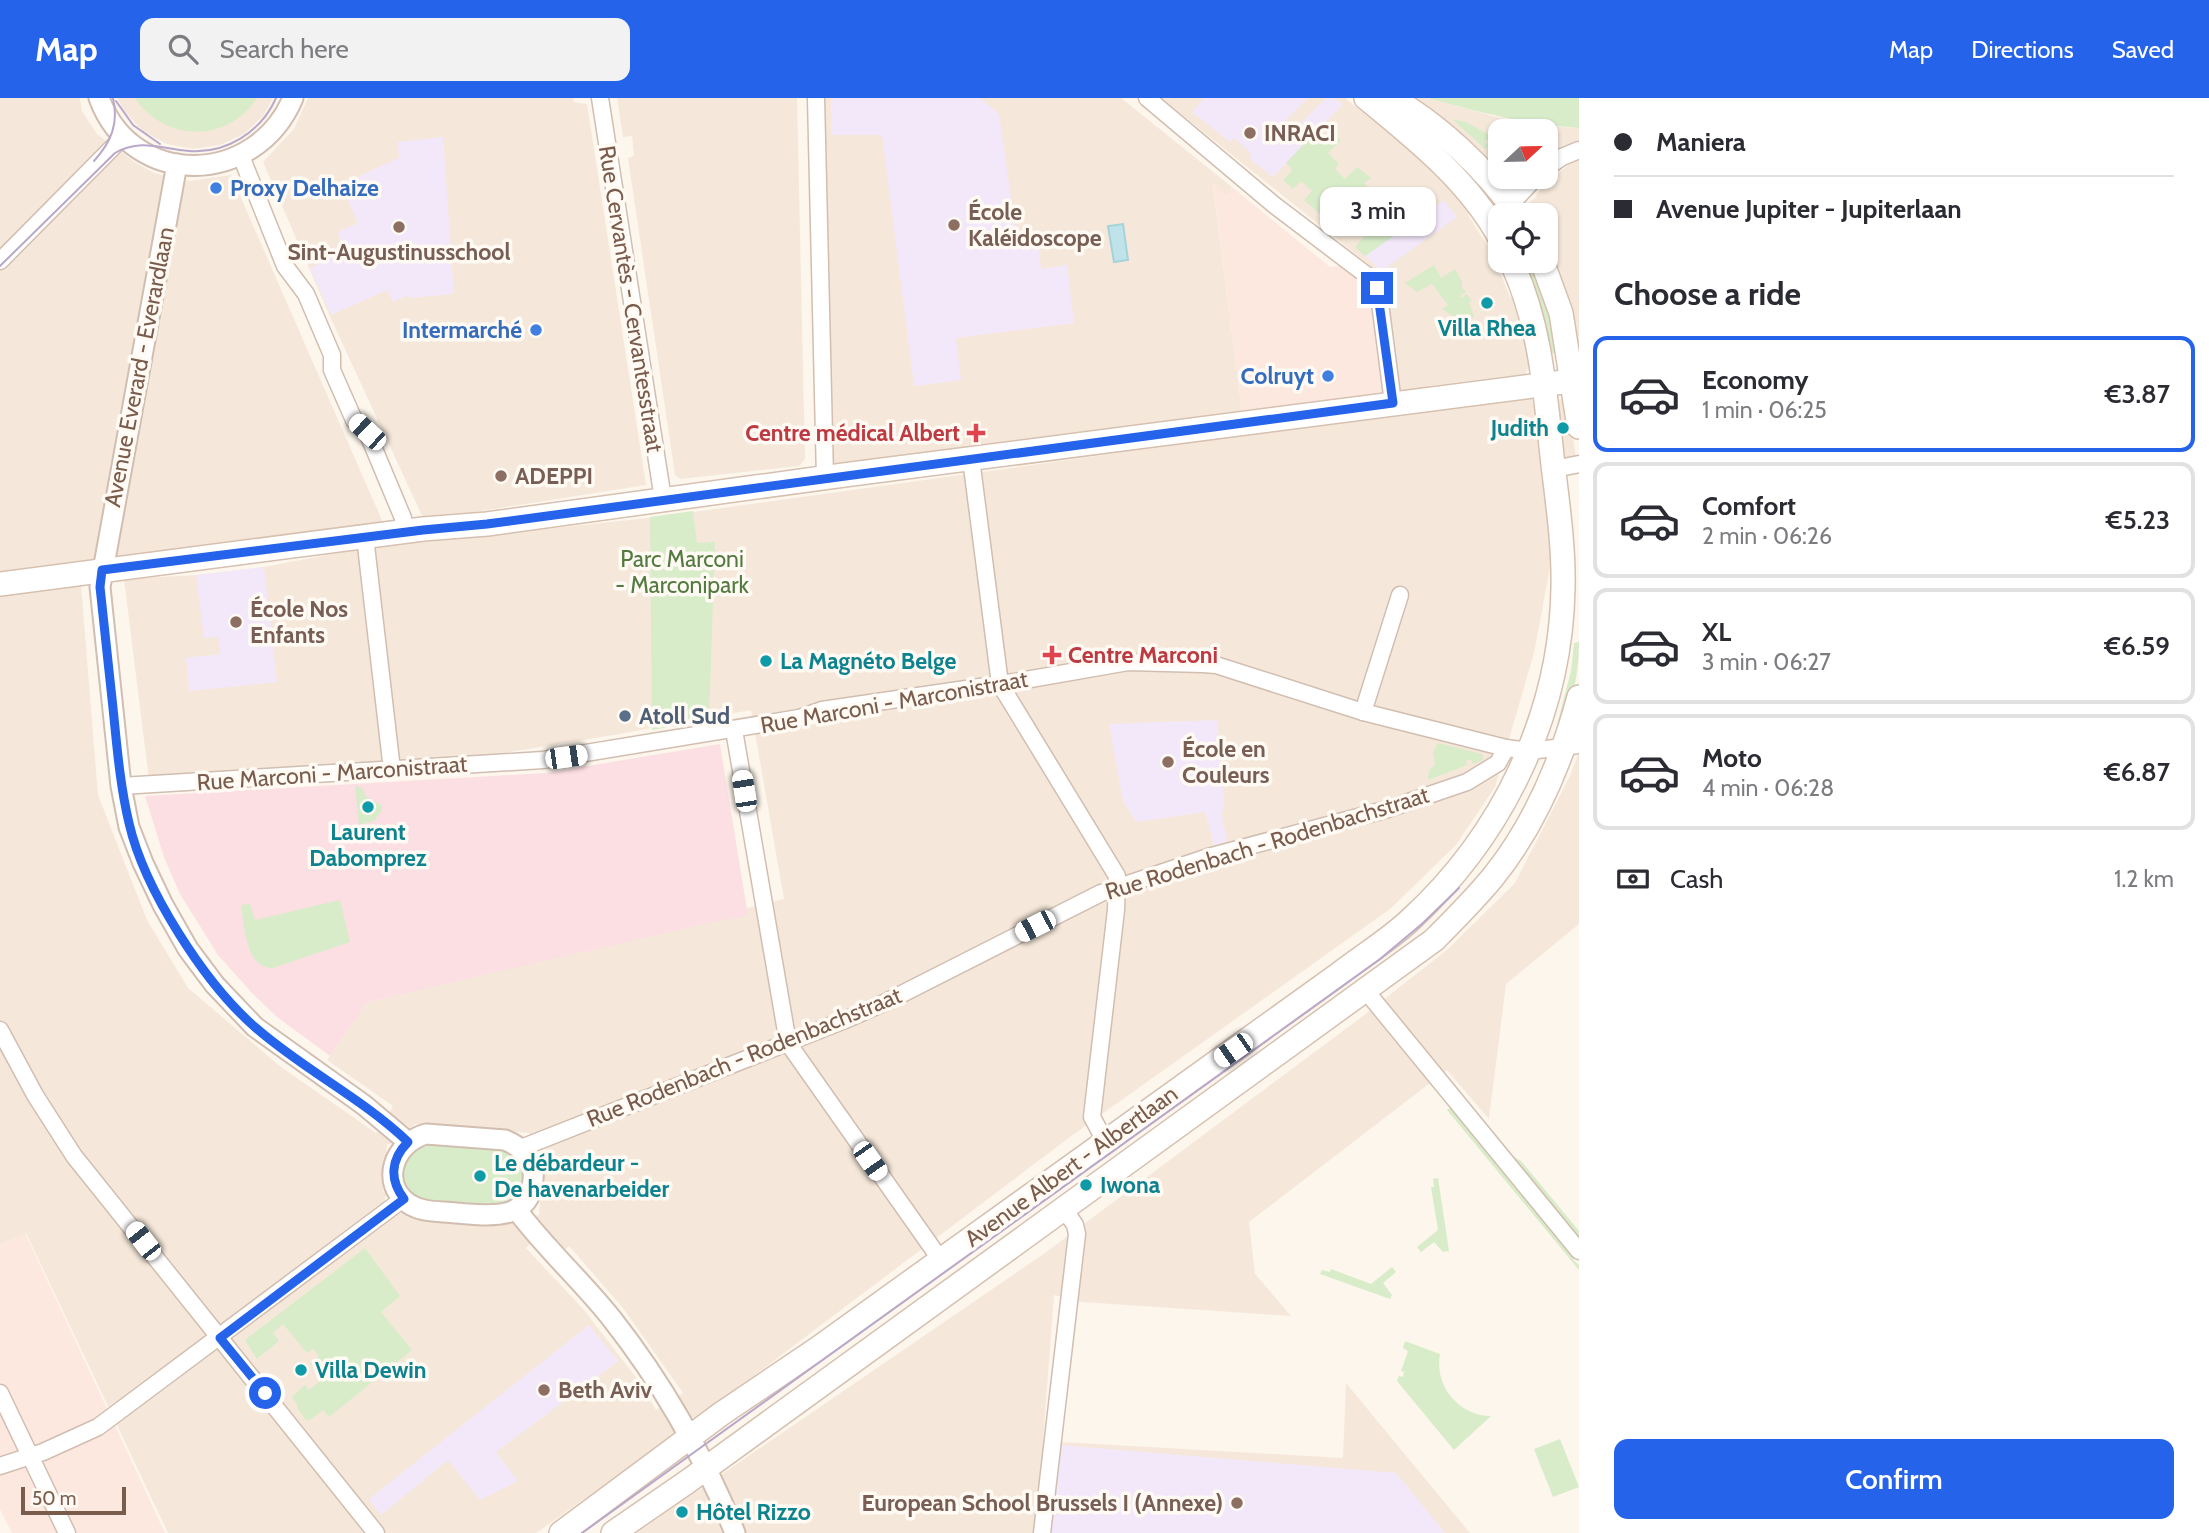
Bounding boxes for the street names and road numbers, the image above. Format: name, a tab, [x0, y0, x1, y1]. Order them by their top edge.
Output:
street label: Rue Cervantès - Cervantesstraat	[593, 144, 669, 455]
street label: Avenue Everard - Everardlaan	[98, 224, 180, 510]
street label: Rue Marconi - Marconistraat	[758, 665, 1030, 739]
street label: Rue Marconi - Marconistraat	[196, 750, 468, 796]
street label: Rue Rodenbach - Rodenbachstraat	[1102, 780, 1432, 906]
street label: Rue Rodenbach - Rodenbachstraat	[582, 981, 906, 1133]
street label: Avenue Albert - Albertlaan	[959, 1079, 1183, 1253]

